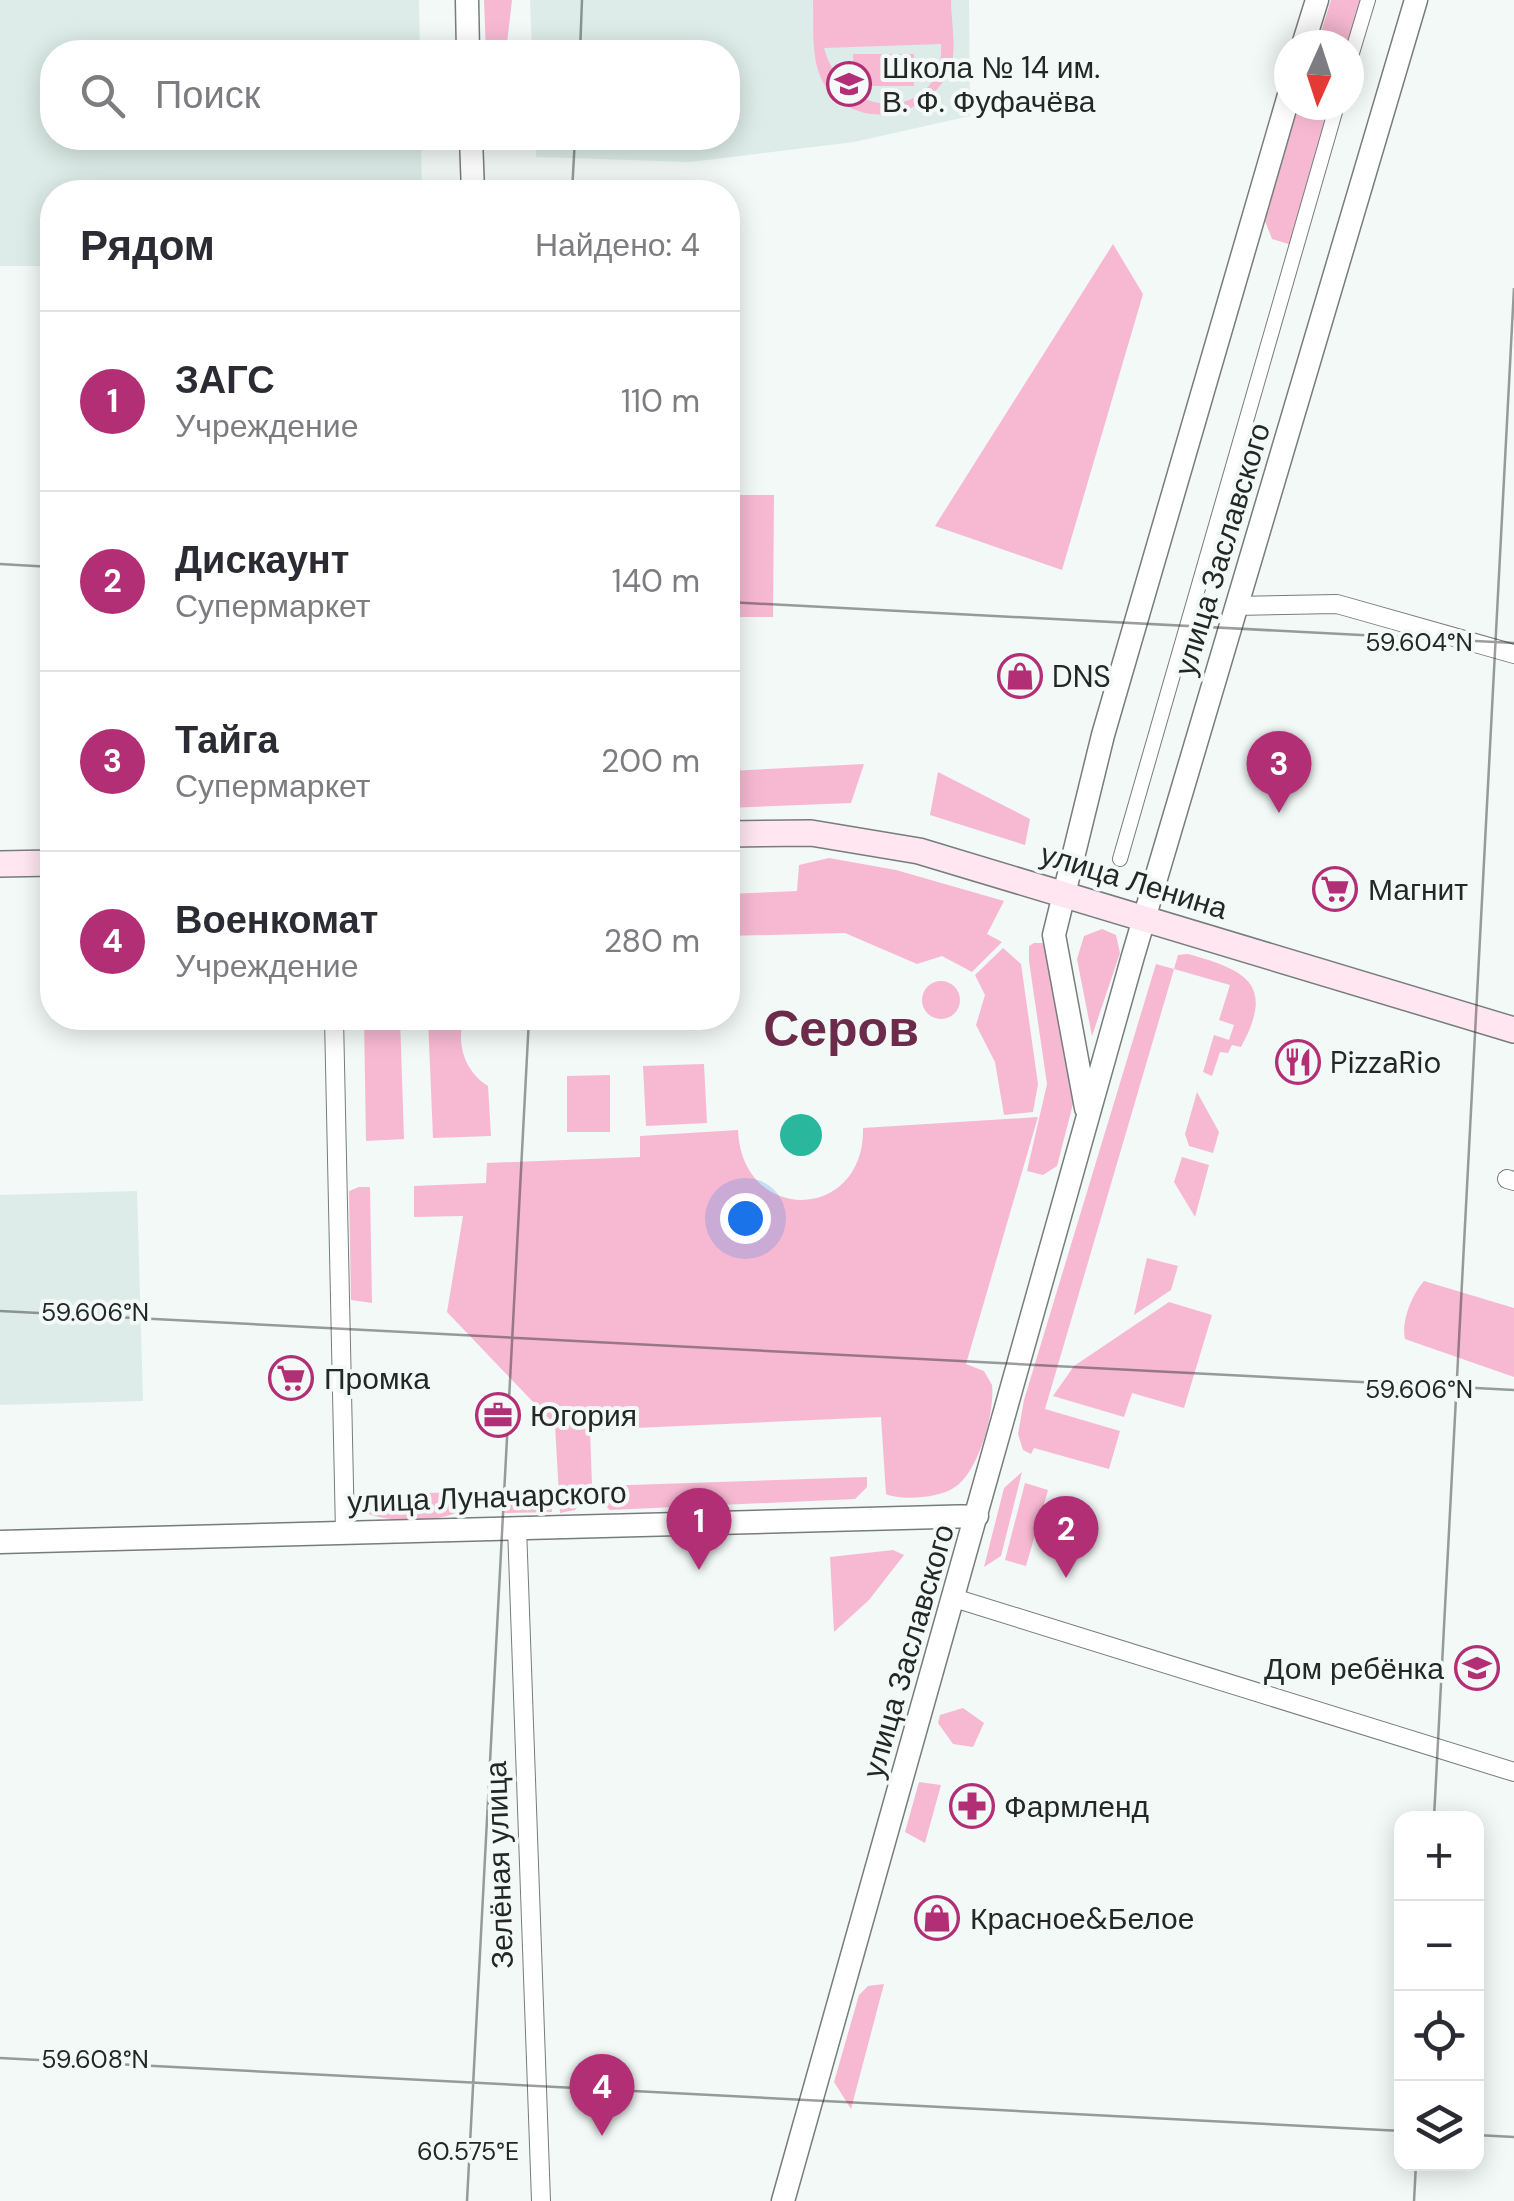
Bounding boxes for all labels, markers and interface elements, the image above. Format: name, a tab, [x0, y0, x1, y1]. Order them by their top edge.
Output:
north arrow	[1274, 30, 1364, 120]
search box	[40, 40, 740, 150]
place label: Школа № 14 им. В. Ф. Фуфачёва	[882, 48, 1100, 121]
school or university icon: Школа № 14 им. В. Ф. Фуфачёва	[826, 61, 872, 107]
icon: search	[75, 68, 130, 123]
text: Поиск	[155, 70, 260, 120]
text: Рядом	[80, 218, 215, 273]
text: Найдено: 4	[535, 224, 700, 266]
text: ЗАГС	[175, 355, 275, 405]
text: 1	[107, 380, 118, 422]
text: 110 m	[621, 380, 700, 422]
text: Учреждение	[175, 405, 358, 447]
street label: улица Заславского	[1165, 418, 1279, 680]
text: Дискаунт	[175, 535, 349, 585]
text: 2	[103, 560, 122, 602]
text: 140 m	[612, 560, 700, 602]
text: Супермаркет	[175, 585, 370, 627]
text: 59.604°N	[1365, 626, 1473, 659]
shop icon: DNS	[997, 653, 1043, 699]
place label: DNS	[1052, 657, 1111, 696]
text: Тайга	[175, 715, 279, 765]
pin: 3	[1246, 730, 1312, 813]
text: 3	[103, 740, 122, 782]
text: 200 m	[601, 740, 700, 782]
text: Супермаркет	[175, 765, 370, 807]
street label: улица Ленина	[1036, 834, 1232, 928]
supermarket icon: Магнит	[1312, 866, 1358, 912]
place label: Магнит	[1368, 870, 1468, 909]
text: Военкомат	[175, 895, 378, 945]
text: 4	[102, 920, 123, 962]
text: 280 m	[604, 920, 700, 962]
text: Учреждение	[175, 945, 358, 987]
district label: Серов	[763, 996, 919, 1062]
restaurant icon: PizzaRio	[1275, 1039, 1321, 1085]
place label: PizzaRio	[1330, 1043, 1441, 1082]
your location	[720, 1193, 771, 1244]
text: 59.606°N	[41, 1296, 149, 1329]
supermarket icon: Промка	[268, 1355, 314, 1401]
place label: Промка	[324, 1359, 430, 1398]
text: 59.606°N	[1365, 1373, 1473, 1406]
office icon: Югория	[475, 1392, 521, 1438]
place label: Югория	[530, 1396, 637, 1435]
street label: улица Луначарского	[347, 1473, 627, 1521]
pin: 1	[666, 1488, 732, 1570]
pin: 2	[1034, 1496, 1098, 1578]
street label: улица Заславского	[853, 1520, 963, 1782]
school or university icon: Дом ребёнка	[1454, 1645, 1500, 1691]
place label: Дом ребёнка	[1264, 1649, 1444, 1688]
street label: Зелёная улица	[476, 1760, 522, 1970]
pharmacy icon: Фармленд	[949, 1783, 995, 1829]
place label: Фармленд	[1004, 1787, 1149, 1826]
map controls	[1394, 1811, 1484, 2171]
button: +	[1394, 1811, 1484, 1901]
shop icon: Красное&Белое	[914, 1895, 960, 1941]
place label: Красное&Белое	[970, 1899, 1194, 1938]
button: −	[1394, 1901, 1484, 1991]
button: locate	[1394, 1991, 1484, 2081]
text: 59.608°N	[41, 2043, 149, 2076]
pin: 4	[570, 2054, 634, 2136]
button: layers	[1394, 2081, 1484, 2171]
text: 60.575°E	[417, 2135, 519, 2168]

